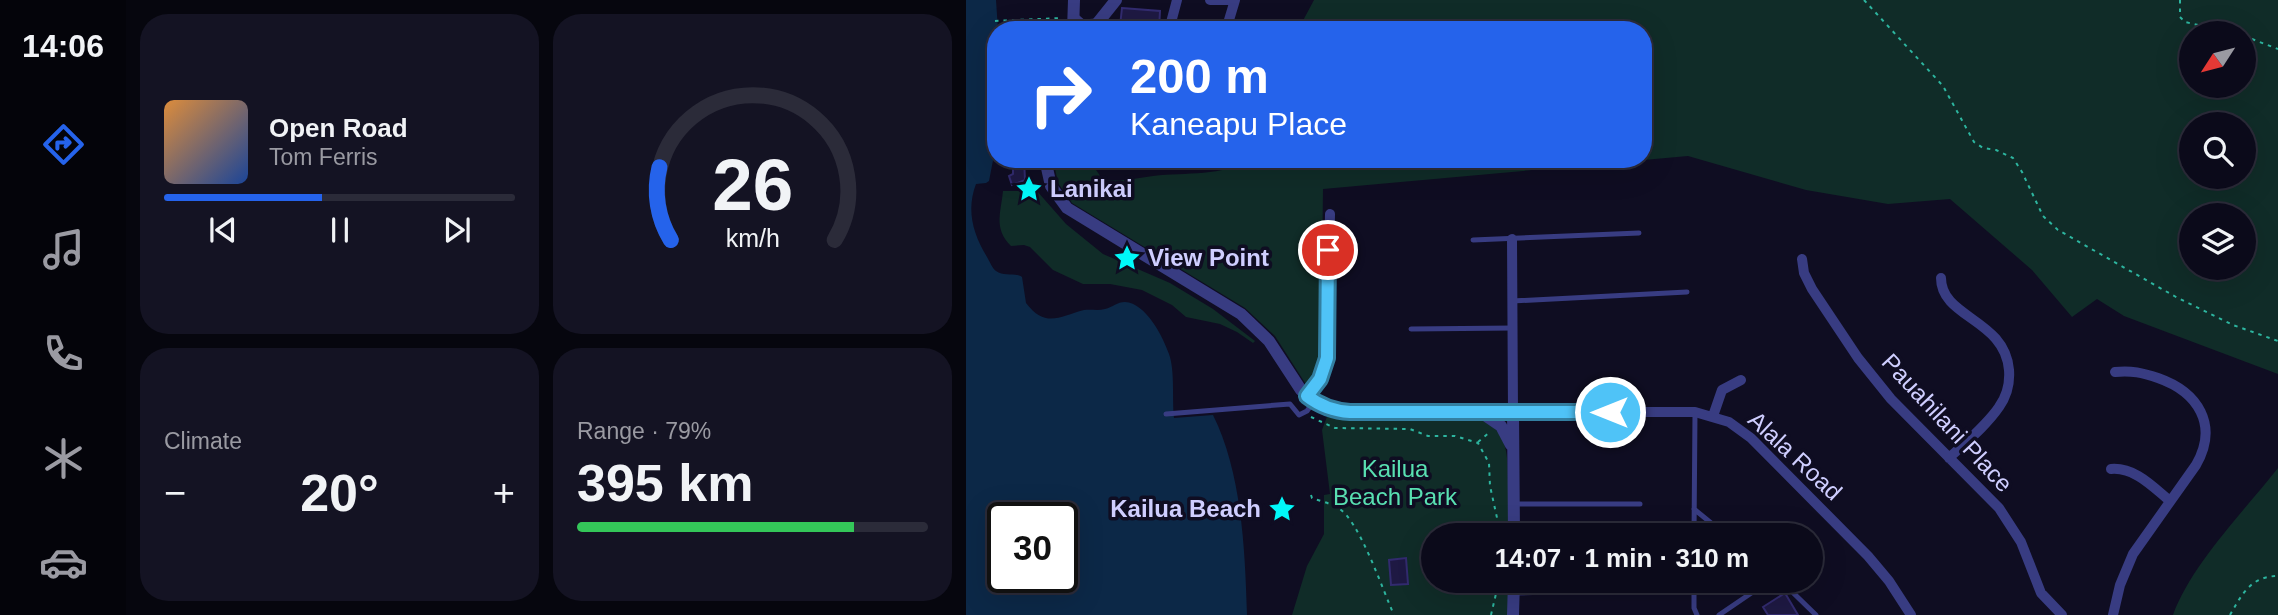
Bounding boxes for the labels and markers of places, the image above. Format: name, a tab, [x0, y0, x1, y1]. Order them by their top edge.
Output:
place icon: Lanikai	[1014, 174, 1044, 204]
place label: Lanikai	[1050, 175, 1133, 202]
pin	[1298, 220, 1358, 280]
place icon: View Point	[1112, 243, 1142, 273]
place label: View Point	[1148, 244, 1269, 271]
place icon: Kailua Beach	[1267, 494, 1297, 524]
place label: Kailua Beach	[1110, 495, 1261, 522]

